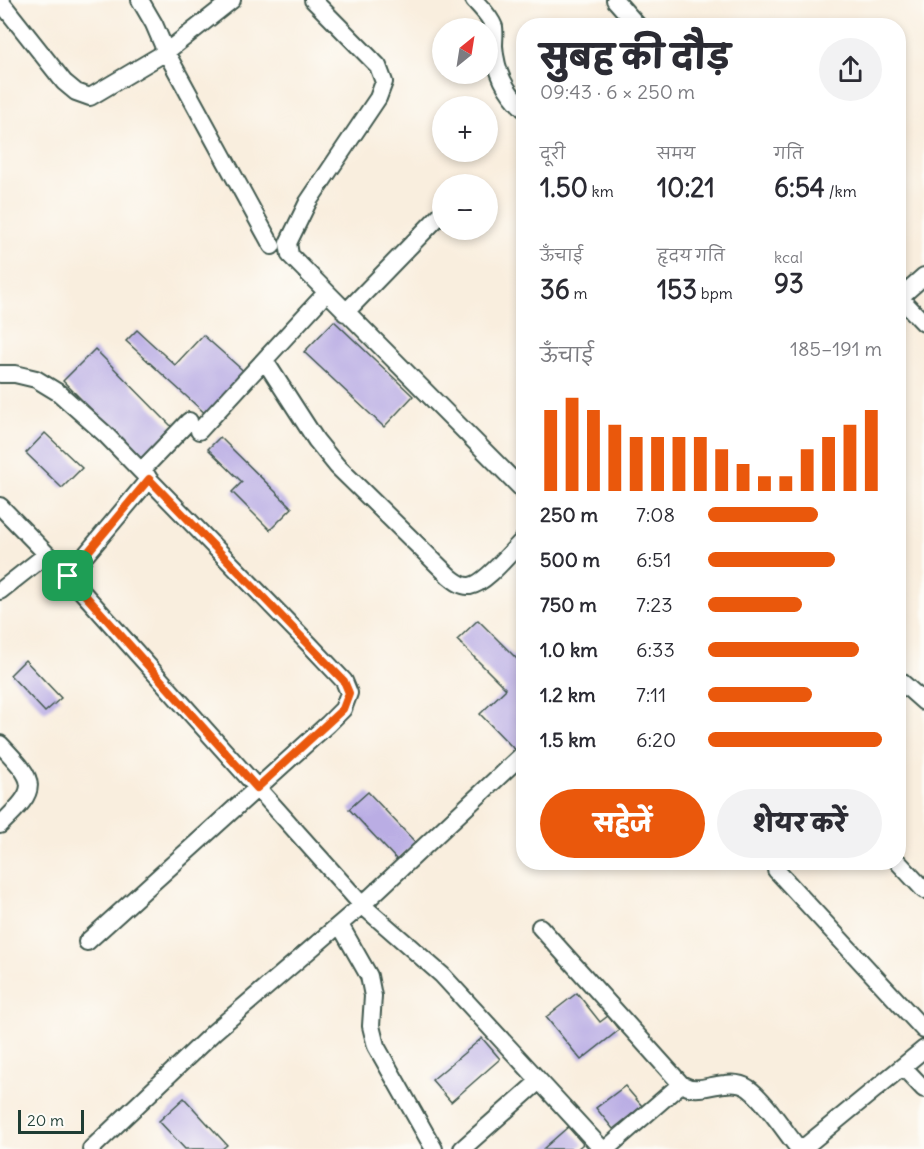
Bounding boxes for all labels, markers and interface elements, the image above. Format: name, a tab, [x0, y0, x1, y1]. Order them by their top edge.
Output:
north arrow	[432, 18, 498, 84]
map controls	[432, 18, 498, 240]
text: सुबह की दौड़	[540, 35, 730, 77]
button: share	[819, 38, 882, 101]
text: 09:43 · 6 × 250 m	[540, 79, 695, 104]
button: +	[432, 96, 498, 162]
text: दूरी	[540, 143, 565, 163]
text: समय	[657, 143, 695, 163]
text: गति	[774, 143, 803, 163]
text: 1.50	[540, 171, 588, 204]
text: 10:21	[657, 171, 715, 204]
text: 6:54	[774, 171, 825, 204]
button: −	[432, 174, 498, 240]
text: km	[588, 181, 614, 201]
text: /km	[825, 181, 857, 201]
text: ऊँचाई	[540, 245, 583, 265]
text: हृदय गति	[657, 245, 725, 265]
text: kcal	[774, 247, 803, 267]
text: 93	[774, 267, 804, 300]
text: 36	[540, 273, 570, 306]
text: 153	[657, 273, 697, 306]
text: m	[570, 283, 588, 303]
text: bpm	[697, 283, 733, 303]
text: 185–191 m	[790, 336, 882, 361]
text: ऊँचाई	[540, 342, 594, 367]
text: 250 m	[540, 502, 598, 527]
text: 7:08	[636, 502, 675, 527]
text: 500 m	[540, 547, 600, 572]
text: 6:51	[636, 547, 672, 572]
pin	[42, 550, 93, 601]
icon: arrive	[51, 559, 84, 592]
text: 750 m	[540, 592, 597, 617]
text: 7:23	[636, 592, 673, 617]
text: 1.0 km	[540, 637, 598, 662]
text: 6:33	[636, 637, 675, 662]
text: 1.2 km	[540, 682, 596, 707]
text: 7:11	[636, 682, 666, 707]
text: 1.5 km	[540, 727, 596, 752]
text: 6:20	[636, 727, 676, 752]
button: सहेजें	[540, 789, 705, 858]
button: शेयर करें	[717, 789, 882, 858]
scale bar	[18, 1107, 84, 1134]
text: 20 m	[27, 1110, 64, 1130]

